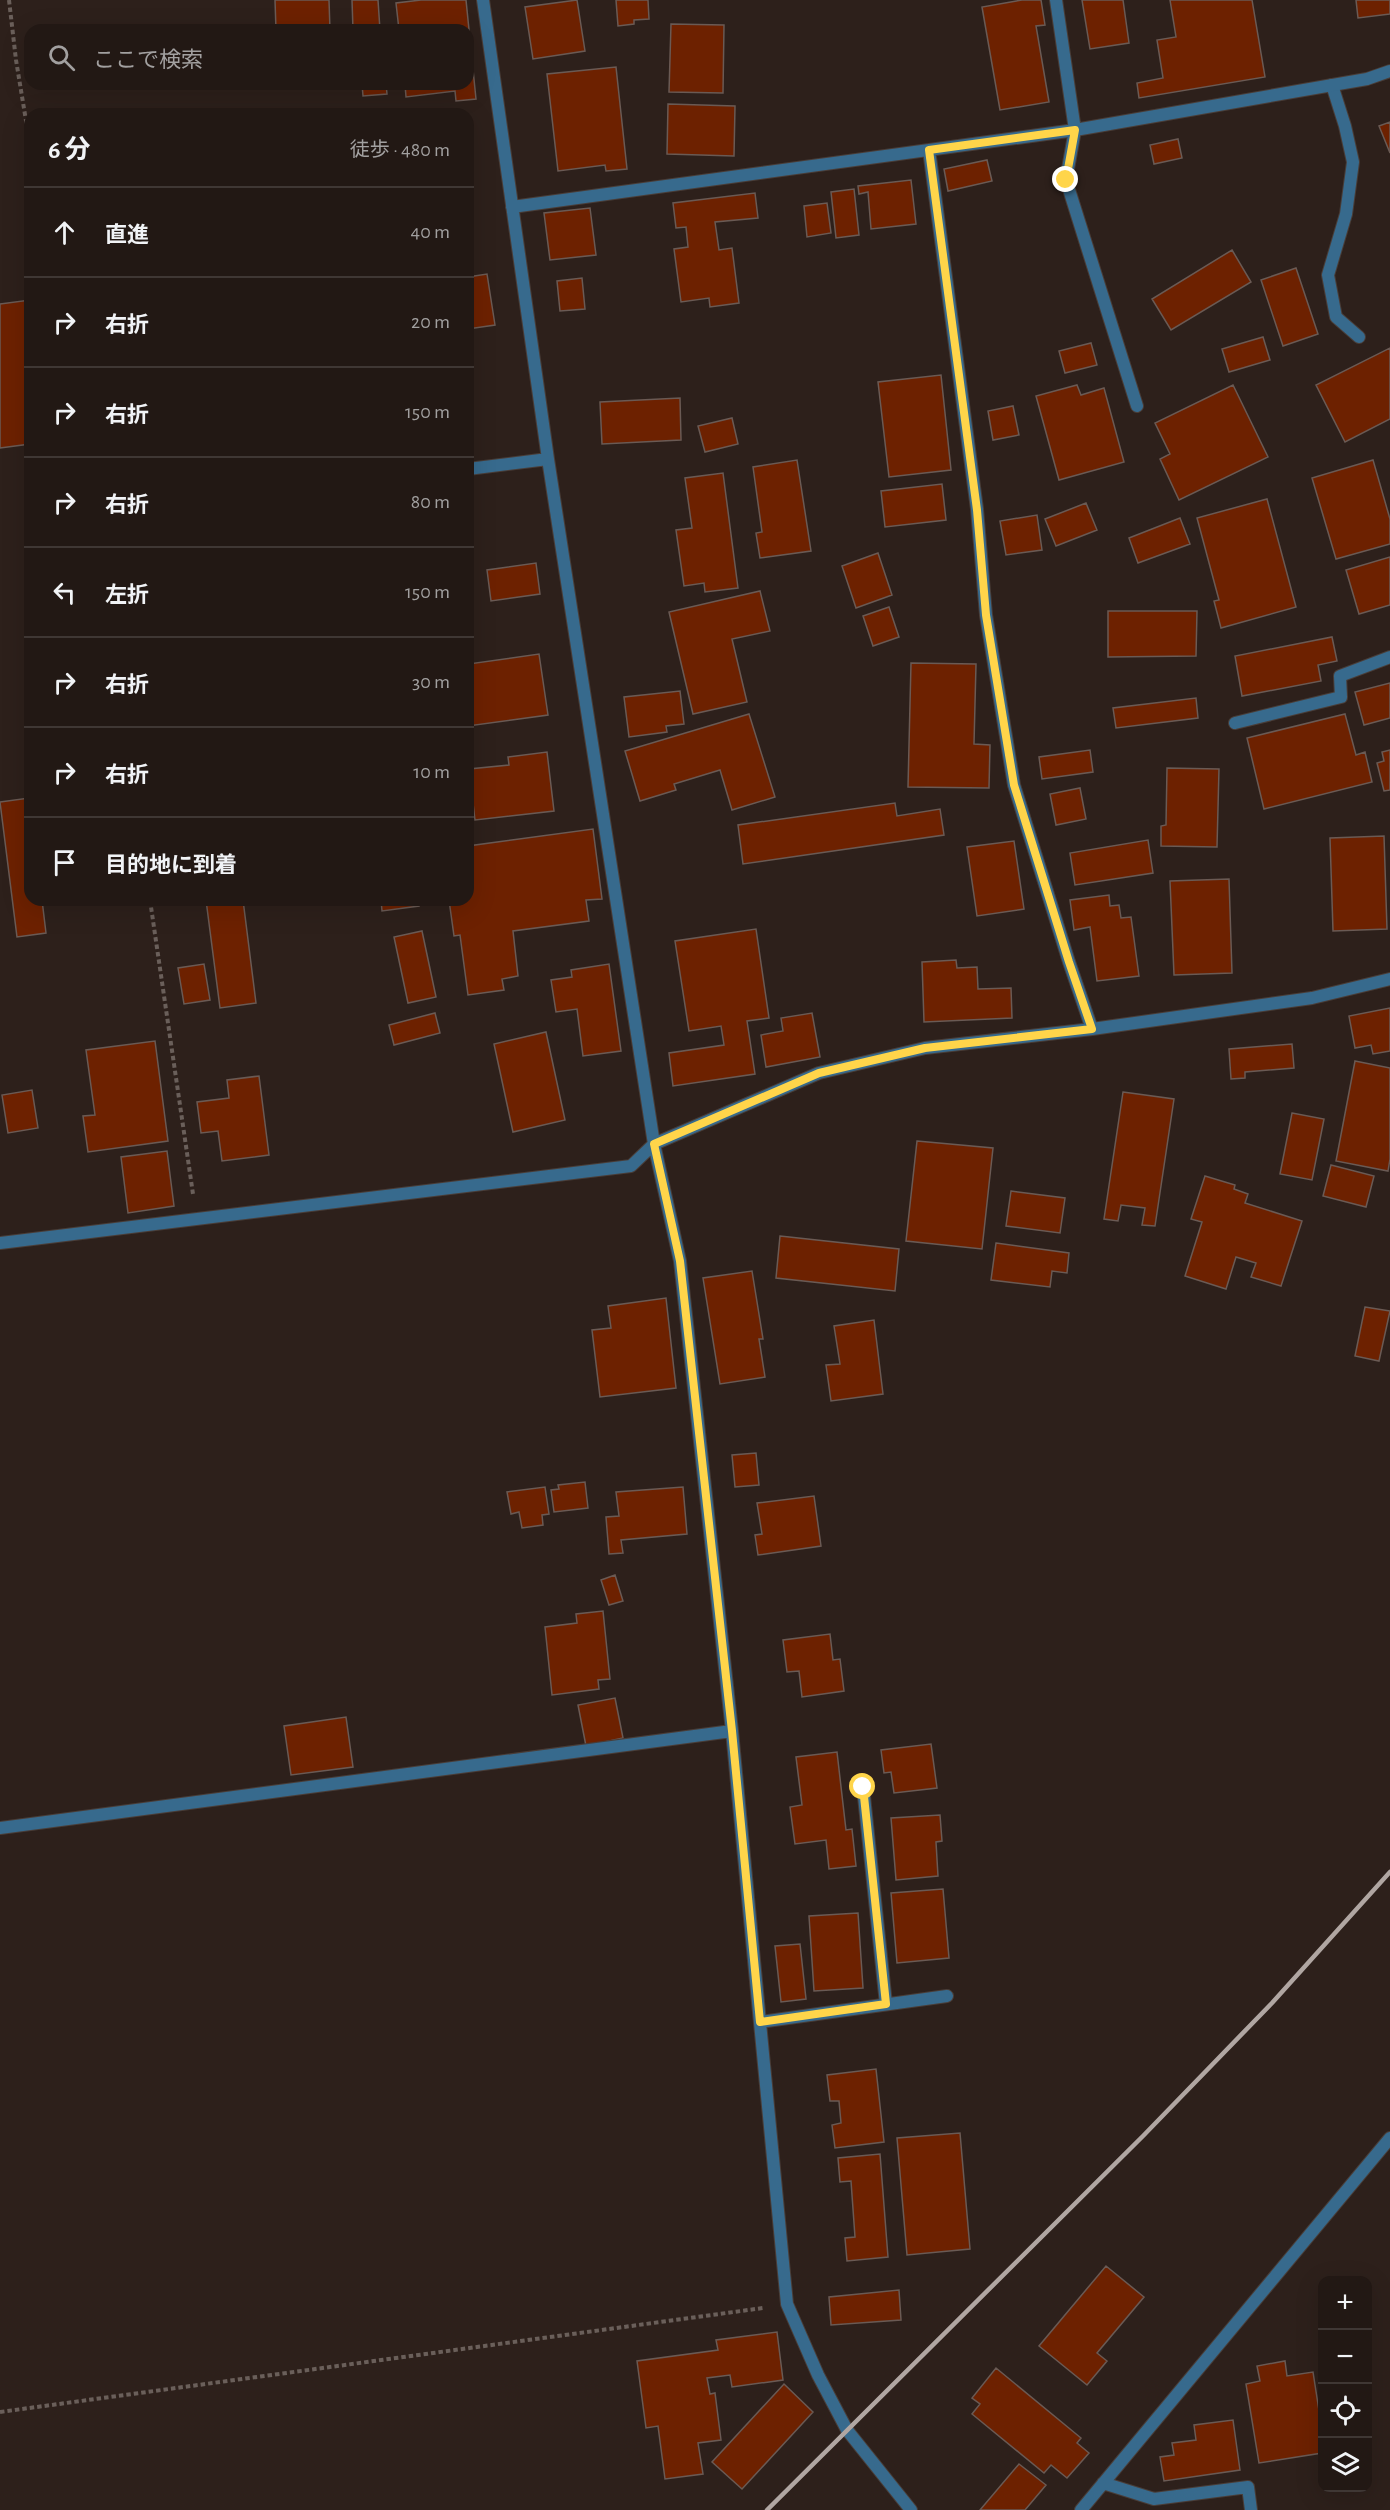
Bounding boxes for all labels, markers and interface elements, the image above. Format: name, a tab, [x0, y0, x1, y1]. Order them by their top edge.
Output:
search box	[24, 24, 474, 90]
icon: search	[45, 41, 78, 74]
text: ここで検索	[93, 49, 203, 71]
text: 6 分	[48, 137, 90, 163]
text: 徒歩 · 480 m	[350, 140, 450, 160]
route end	[1052, 166, 1078, 192]
icon: ahead	[48, 216, 81, 249]
text: 40 m	[411, 222, 450, 242]
text: 直進	[105, 224, 149, 246]
icon: right	[48, 306, 81, 339]
text: 20 m	[411, 312, 450, 332]
text: 右折	[105, 314, 149, 336]
icon: right	[48, 396, 81, 429]
text: 150 m	[405, 402, 450, 422]
text: 右折	[105, 404, 149, 426]
icon: right	[48, 486, 81, 519]
text: 80 m	[411, 492, 450, 512]
text: 右折	[105, 494, 149, 516]
icon: left	[48, 576, 81, 609]
text: 150 m	[405, 582, 450, 602]
text: 左折	[105, 584, 149, 606]
icon: right	[48, 666, 81, 699]
text: 30 m	[412, 672, 450, 692]
text: 右折	[105, 674, 149, 696]
icon: right	[48, 756, 81, 789]
text: 10 m	[413, 762, 450, 782]
text: 右折	[105, 764, 149, 786]
icon: arrive	[48, 846, 81, 879]
text: 目的地に到着	[105, 854, 237, 876]
route start	[849, 1773, 875, 1799]
map controls	[1318, 2276, 1372, 2492]
button: +	[1318, 2276, 1372, 2330]
button: −	[1318, 2330, 1372, 2384]
button: locate	[1318, 2384, 1372, 2438]
button: layers	[1318, 2438, 1372, 2492]

